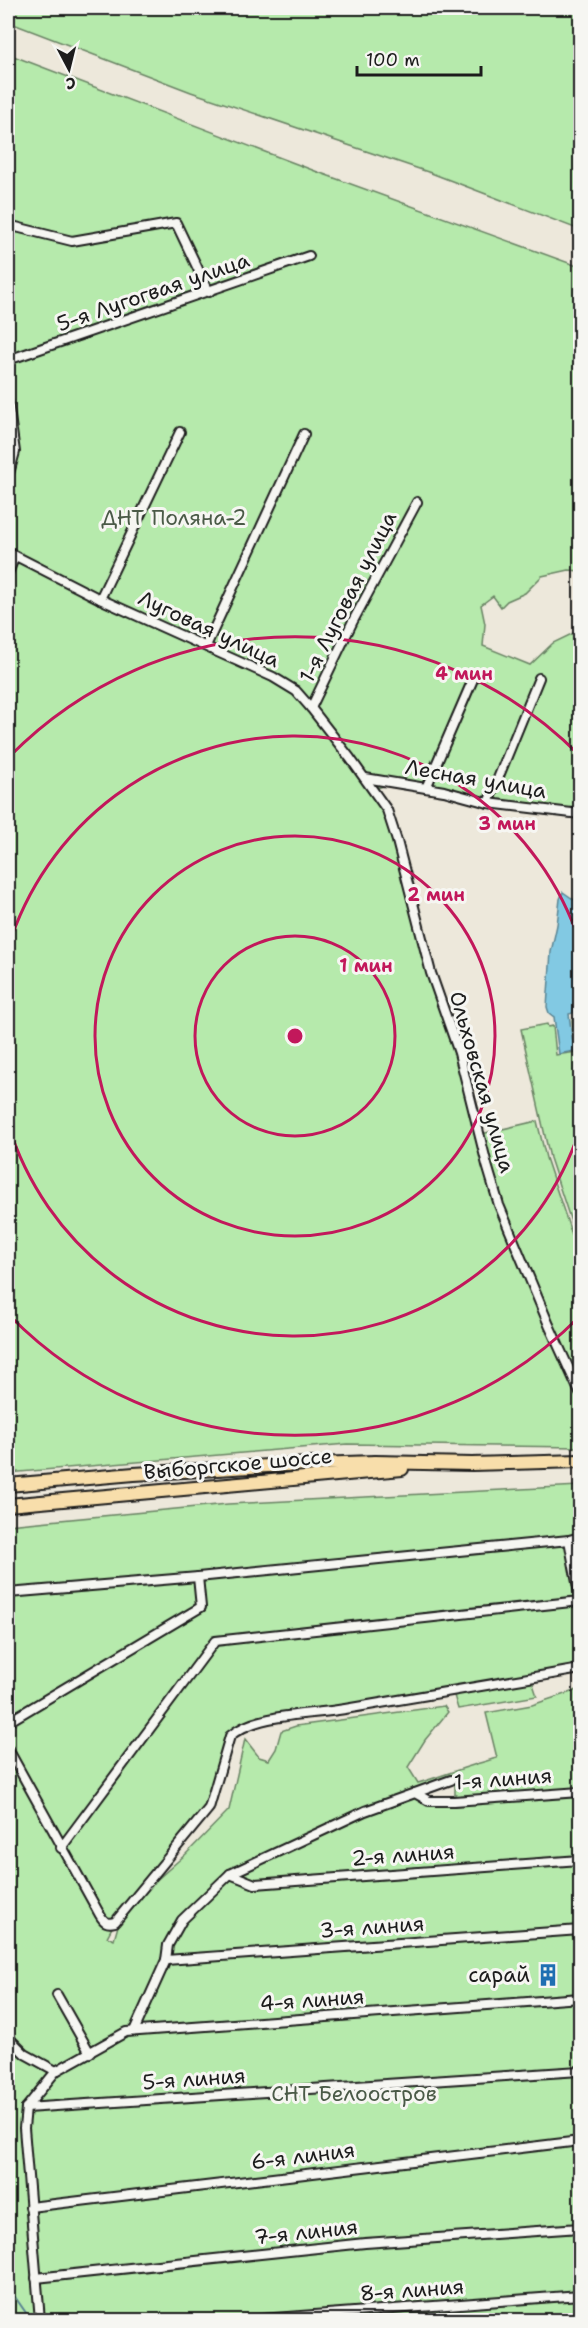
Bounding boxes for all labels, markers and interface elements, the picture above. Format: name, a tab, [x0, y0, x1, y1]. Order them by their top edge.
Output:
north arrow	[39, 39, 99, 99]
scale bar	[357, 39, 482, 77]
text: 100 m	[366, 48, 420, 72]
text: С	[64, 72, 77, 94]
street label: 5-я Лугогвая улица	[53, 246, 253, 338]
park label: ДНТ Поляна-2	[101, 504, 247, 532]
street label: 1-я Луговая улица	[293, 507, 403, 687]
street label: Луговая улица	[134, 584, 284, 674]
text: 4 мин	[435, 662, 493, 686]
street label: Лесная улица	[403, 753, 549, 805]
text: 3 мин	[478, 812, 536, 836]
text: 2 мин	[407, 883, 465, 907]
text: 1 мин	[339, 954, 393, 978]
street label: Ольховская улица	[443, 988, 521, 1176]
centre of rings	[285, 1026, 305, 1046]
street label: Выборгское шоссе	[143, 1442, 333, 1486]
street label: 1-я линия	[453, 1762, 553, 1796]
street label: 2-я линия	[350, 1837, 456, 1873]
street label: 3-я линия	[319, 1909, 425, 1945]
place label: сарай	[468, 1961, 530, 1989]
building icon: сарай	[535, 1962, 561, 1988]
street label: 4-я линия	[259, 1982, 365, 2018]
street label: 5-я линия	[142, 2061, 246, 2097]
park label: СНТ Белоостров	[271, 2080, 437, 2108]
street label: 6-я линия	[249, 2136, 357, 2176]
street label: 7-я линия	[253, 2213, 359, 2251]
street label: 8-я линия	[359, 2272, 465, 2308]

